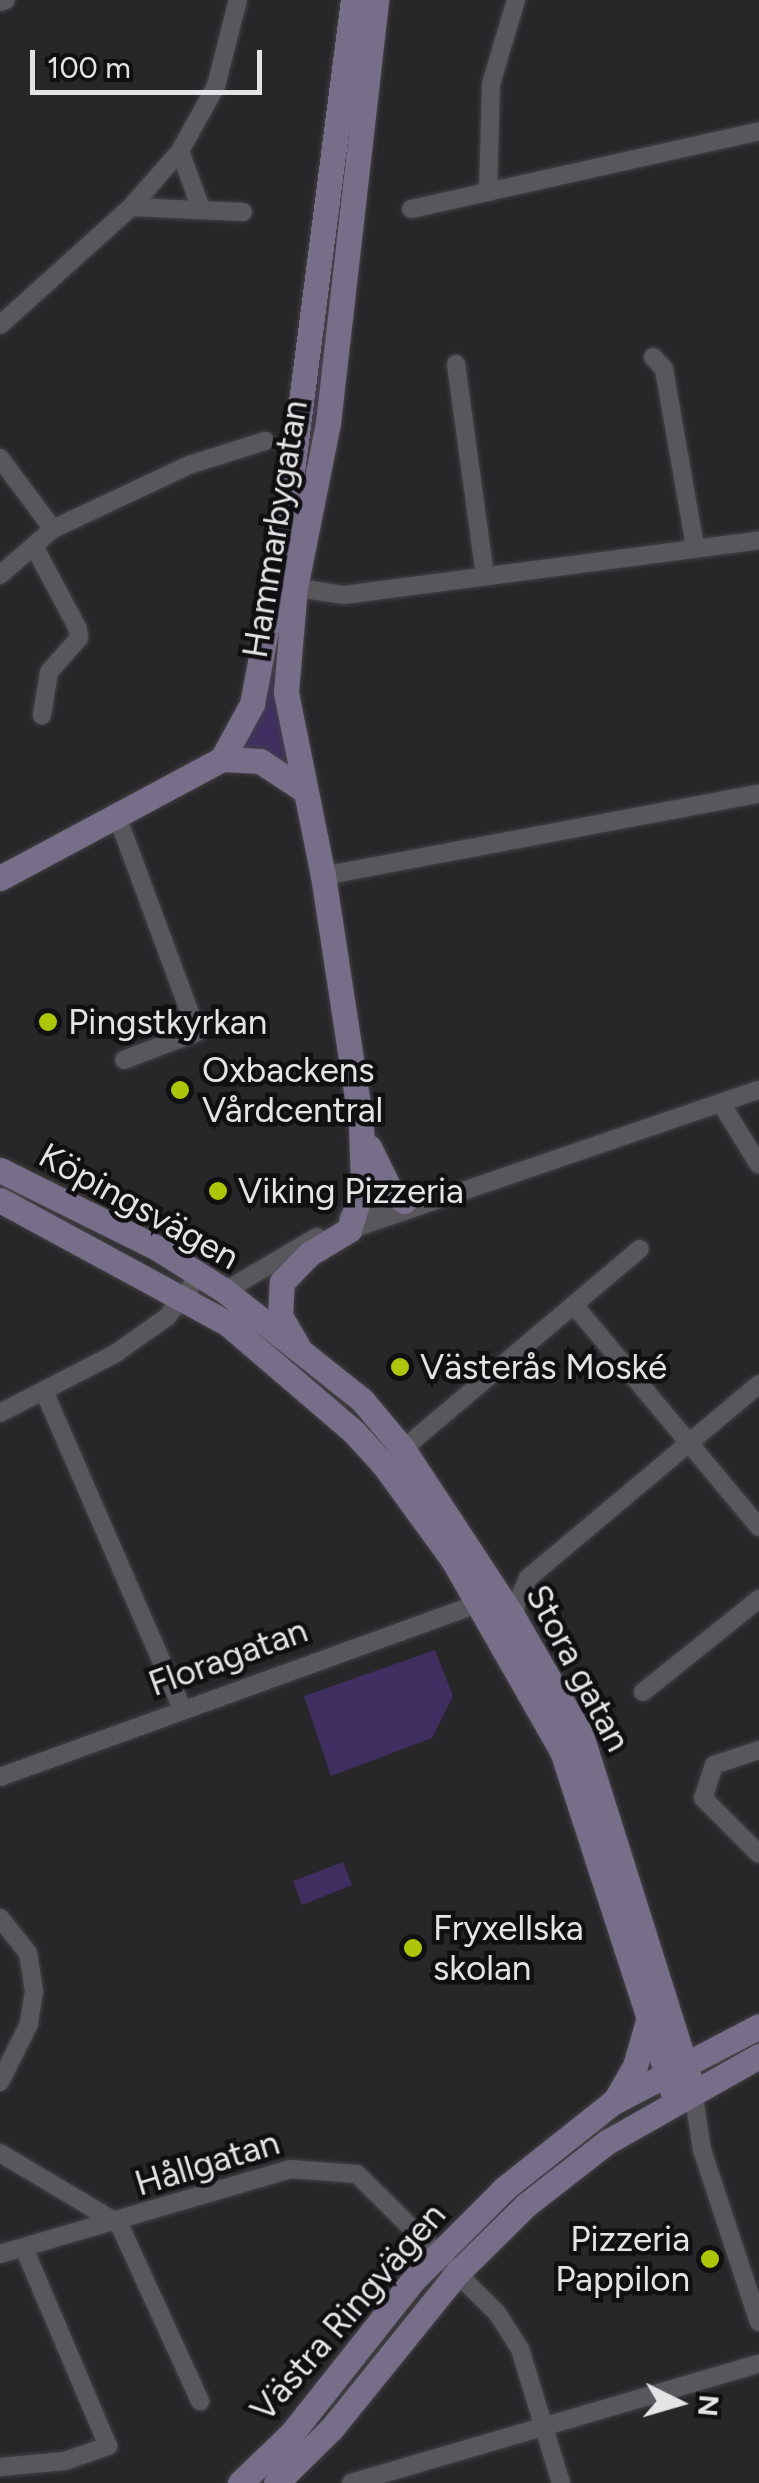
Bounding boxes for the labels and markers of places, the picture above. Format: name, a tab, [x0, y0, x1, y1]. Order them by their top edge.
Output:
place label: Pingstkyrkan	[68, 1001, 267, 1043]
marker: Pingstkyrkan	[37, 1011, 59, 1033]
place label: Oxbackens Vårdcentral	[202, 1049, 383, 1131]
marker: Oxbackens Vårdcentral	[167, 1077, 193, 1103]
place label: Viking Pizzeria	[238, 1170, 464, 1212]
marker: Viking Pizzeria	[207, 1180, 229, 1202]
place label: Västerås Moské	[420, 1346, 667, 1388]
marker: Västerås Moské	[389, 1356, 411, 1378]
place label: Fryxellska skolan	[433, 1907, 584, 1989]
marker: Fryxellska skolan	[402, 1937, 424, 1959]
place label: Pizzeria Pappilon	[555, 2218, 690, 2300]
marker: Pizzeria Pappilon	[699, 2248, 721, 2270]

